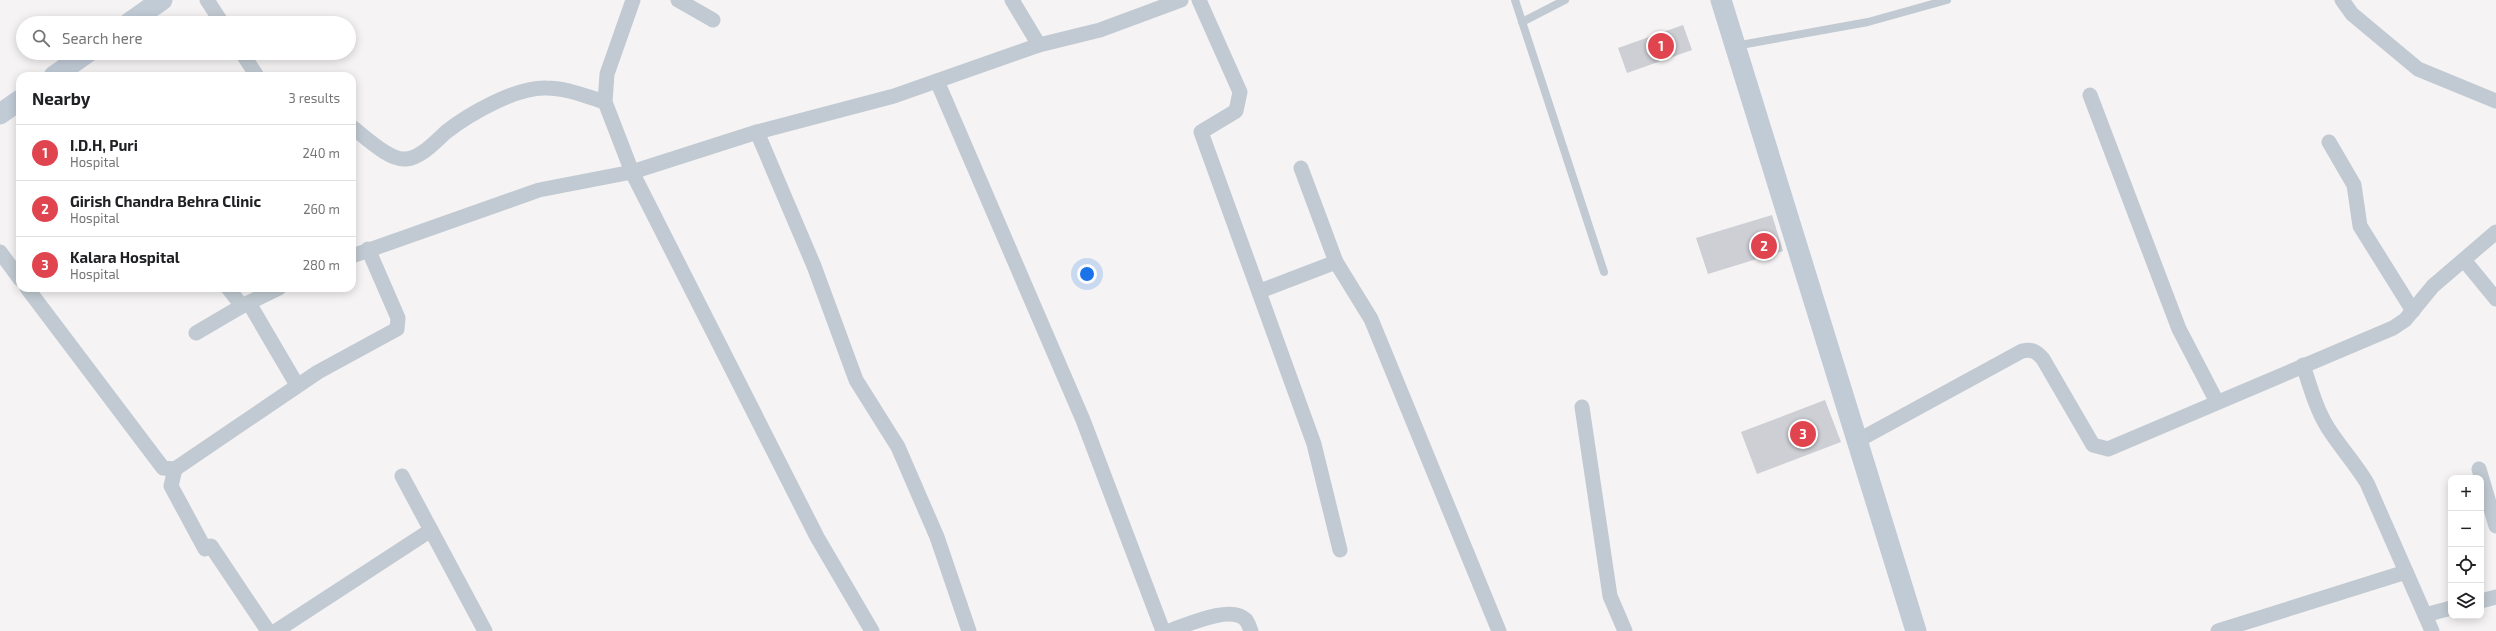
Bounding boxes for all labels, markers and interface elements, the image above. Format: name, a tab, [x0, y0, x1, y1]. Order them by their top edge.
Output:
search box	[16, 16, 356, 60]
icon: search	[30, 27, 52, 49]
text: Search here	[62, 29, 143, 47]
pin: 1	[1648, 31, 1674, 61]
text: Nearby	[32, 88, 90, 108]
text: 3 results	[289, 90, 340, 106]
text: I.D.H, Puri	[70, 136, 138, 154]
text: 1	[42, 145, 48, 161]
text: 240 m	[303, 145, 340, 161]
text: Hospital	[70, 154, 119, 170]
text: Girish Chandra Behra Clinic	[70, 192, 261, 210]
text: 2	[41, 201, 49, 217]
text: 260 m	[303, 201, 340, 217]
text: Hospital	[70, 210, 119, 226]
pin: 2	[1751, 231, 1777, 261]
text: Kalara Hospital	[70, 248, 180, 266]
text: 3	[41, 257, 49, 273]
text: 280 m	[303, 257, 340, 273]
your location	[1077, 264, 1097, 284]
text: Hospital	[70, 266, 119, 282]
pin: 3	[1790, 419, 1816, 449]
map controls	[2448, 475, 2484, 619]
button: +	[2448, 475, 2484, 511]
button: −	[2448, 511, 2484, 547]
button: locate	[2448, 547, 2484, 583]
button: layers	[2448, 583, 2484, 619]

